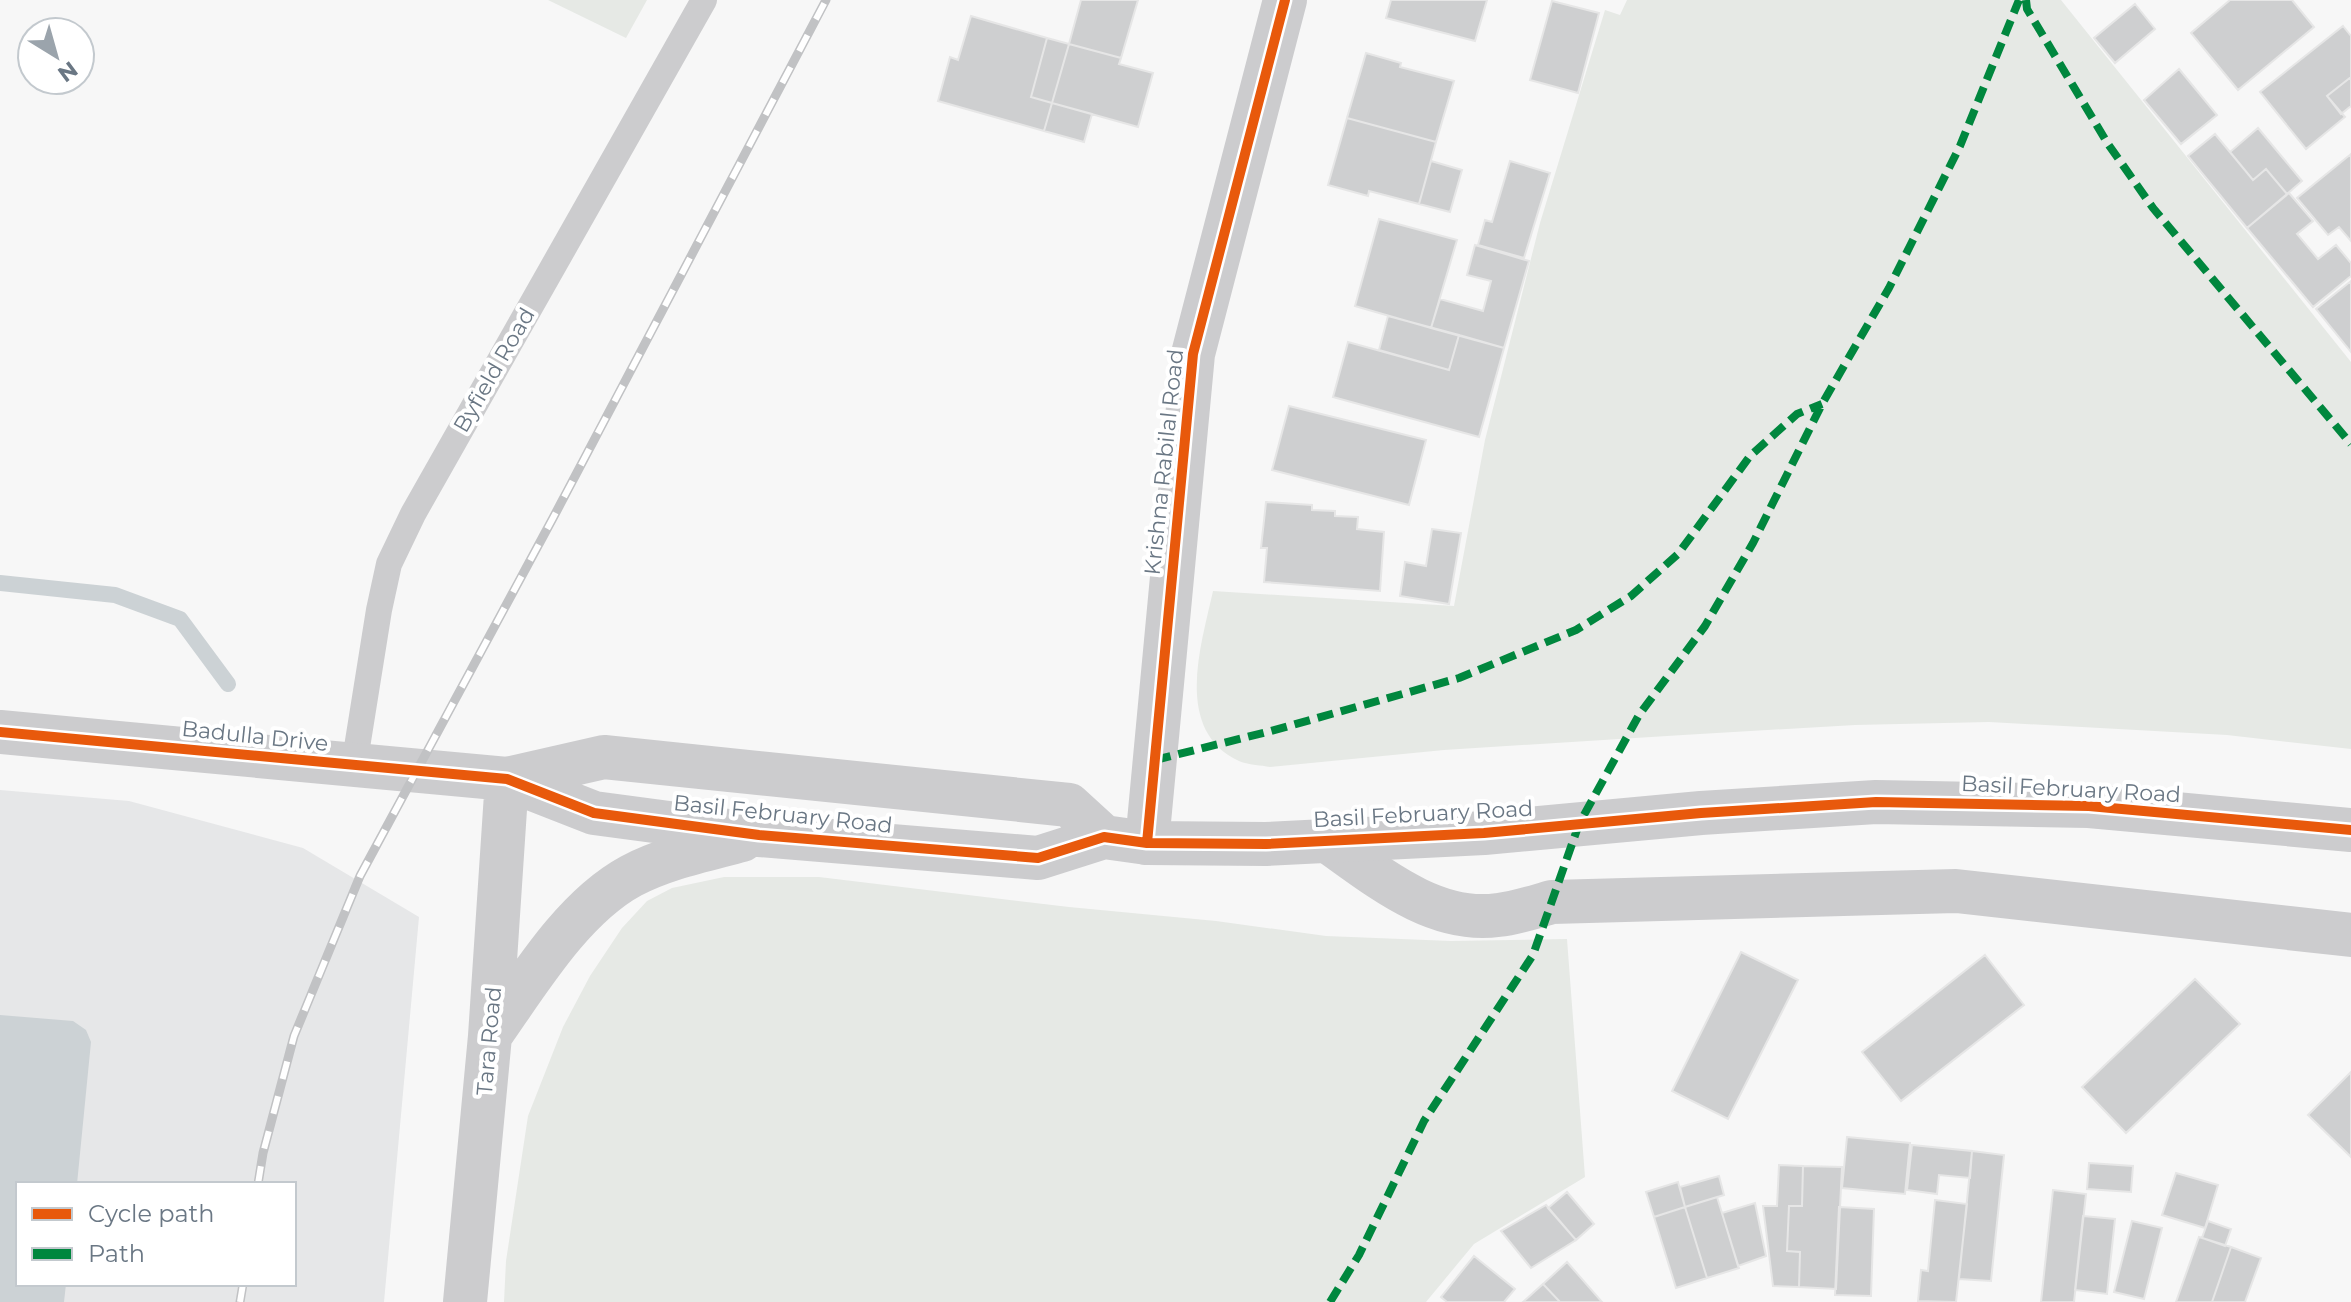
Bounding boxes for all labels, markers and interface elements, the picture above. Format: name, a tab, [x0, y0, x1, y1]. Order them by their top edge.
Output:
north arrow	[16, 16, 96, 96]
text: N	[53, 55, 83, 88]
street label: Byfield Road	[447, 303, 541, 437]
street label: Krishna Rabilal Road	[1139, 348, 1189, 576]
street label: Badulla Drive	[180, 715, 330, 757]
street label: Basil February Road	[1960, 770, 2182, 808]
street label: Basil February Road	[672, 789, 894, 839]
street label: Basil February Road	[1312, 795, 1534, 833]
street label: Tara Road	[471, 985, 507, 1097]
legend	[16, 1182, 296, 1286]
text: Cycle path	[88, 1199, 215, 1228]
text: Path	[88, 1239, 145, 1268]

